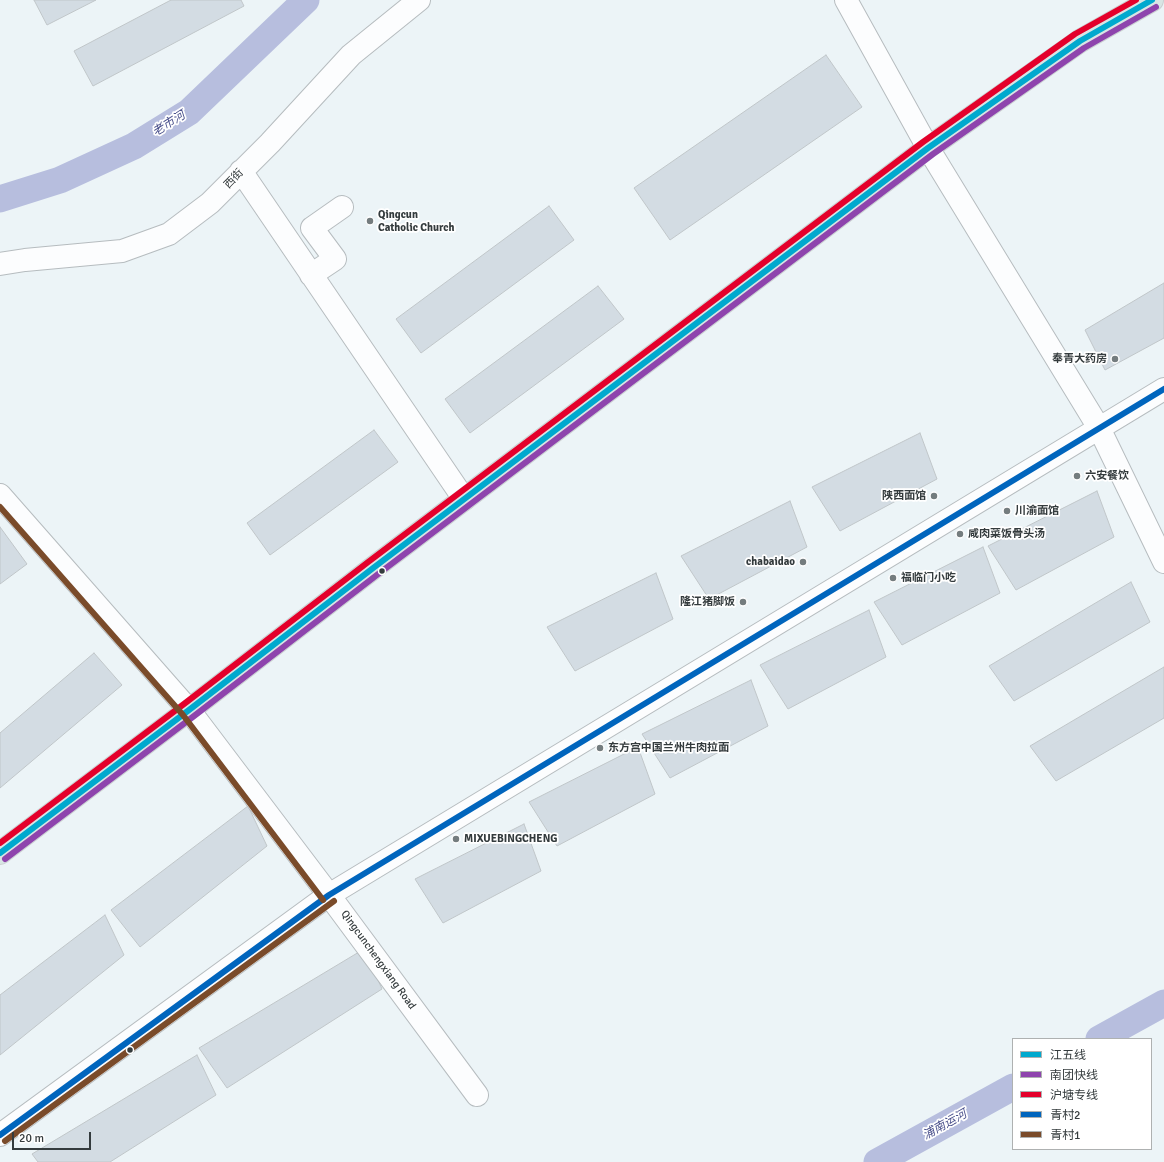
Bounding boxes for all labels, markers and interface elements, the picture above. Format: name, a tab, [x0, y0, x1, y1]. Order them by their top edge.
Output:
water label: 老市河	[150, 108, 188, 140]
street label: 西街	[222, 167, 246, 191]
place label: Qingcun Catholic Church	[378, 208, 454, 234]
marker: Qingcun Catholic Church	[365, 216, 375, 226]
place label: 奉青大药房	[1052, 352, 1107, 366]
marker: 奉青大药房	[1110, 354, 1120, 364]
place label: 六安餐饮	[1085, 469, 1129, 483]
marker: 六安餐饮	[1072, 471, 1082, 481]
place label: 陕西面馆	[882, 489, 926, 503]
marker: 陕西面馆	[929, 491, 939, 501]
place label: 川渝面馆	[1015, 504, 1059, 518]
marker: 川渝面馆	[1002, 506, 1012, 516]
place label: 咸肉菜饭骨头汤	[968, 527, 1045, 541]
marker: 咸肉菜饭骨头汤	[955, 529, 965, 539]
place label: chabaidao	[746, 555, 795, 569]
marker: chabaidao	[798, 557, 808, 567]
unlabelled marker	[377, 566, 387, 576]
place label: 福临门小吃	[901, 571, 956, 585]
marker: 福临门小吃	[888, 573, 898, 583]
place label: 隆江猪脚饭	[680, 595, 735, 609]
marker: 隆江猪脚饭	[738, 597, 748, 607]
place label: 东方宫中国兰州牛肉拉面	[608, 741, 729, 755]
marker: 东方宫中国兰州牛肉拉面	[595, 743, 605, 753]
place label: MIXUEBINGCHENG	[464, 832, 557, 846]
marker: MIXUEBINGCHENG	[451, 834, 461, 844]
street label: Qingcunchengxiang Road	[338, 908, 418, 1012]
legend	[1012, 1038, 1152, 1150]
unlabelled marker	[125, 1045, 135, 1055]
text: 江五线	[1050, 1048, 1086, 1063]
text: 南团快线	[1050, 1068, 1098, 1083]
text: 沪塘专线	[1050, 1088, 1098, 1103]
water label: 浦南运河	[921, 1107, 969, 1143]
text: 青村2	[1050, 1108, 1080, 1123]
scale bar	[14, 1124, 93, 1150]
text: 青村1	[1050, 1128, 1080, 1143]
text: 20 m	[19, 1131, 44, 1146]

